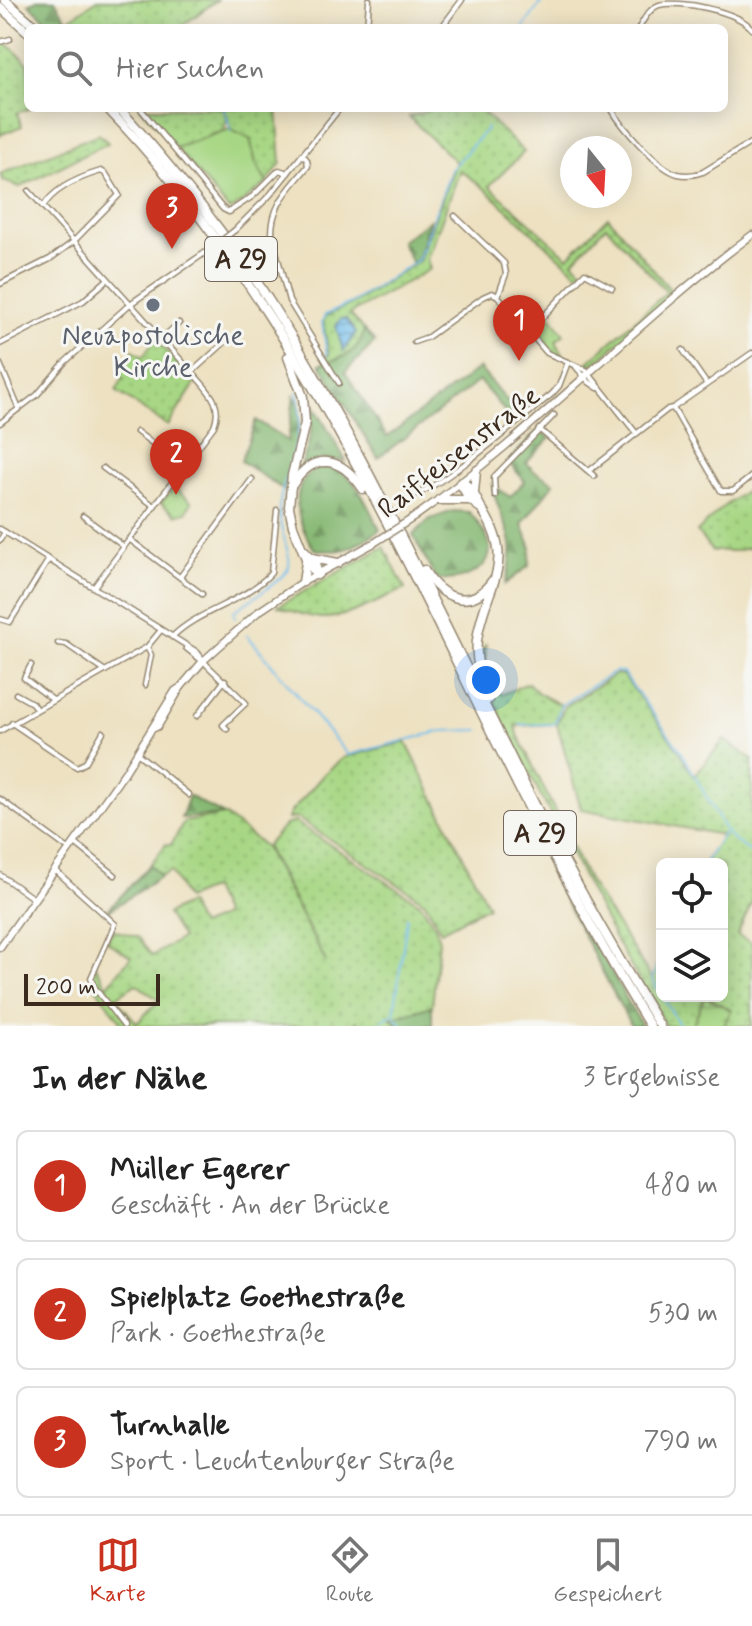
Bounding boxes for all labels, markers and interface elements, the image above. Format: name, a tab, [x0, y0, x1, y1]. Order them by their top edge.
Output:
search box	[24, 24, 728, 112]
icon: search	[52, 46, 96, 90]
text: Hier suchen	[116, 49, 264, 88]
north arrow	[560, 136, 632, 208]
pin: 3	[146, 183, 198, 249]
road number: A 29	[205, 237, 277, 281]
pin: 1	[493, 295, 545, 361]
marker: Neuapostolische Kirche	[144, 296, 162, 314]
place label: Neuapostolische Kirche	[62, 318, 244, 387]
street label: Raiffeisenstraße	[371, 378, 548, 528]
pin: 2	[150, 429, 202, 495]
your location	[466, 660, 506, 700]
road number: A 29	[504, 811, 576, 855]
map controls	[656, 858, 728, 1002]
button: locate	[656, 858, 728, 930]
button: layers	[656, 930, 728, 1002]
scale bar	[24, 970, 160, 1006]
text: 200 m	[36, 974, 96, 1002]
text: In der Nähe	[32, 1056, 207, 1101]
text: 3 Ergebnisse	[583, 1061, 720, 1095]
text: Müller Egerer	[110, 1150, 289, 1189]
text: 1	[54, 1169, 66, 1203]
text: 480 m	[645, 1169, 718, 1203]
text: Geschäft · An der Brücke	[110, 1189, 390, 1223]
text: Spielplatz Goethestraße	[110, 1278, 405, 1317]
text: 2	[54, 1297, 66, 1331]
text: 530 m	[648, 1297, 718, 1331]
text: Park · Goethestraße	[110, 1317, 326, 1351]
text: Turnhalle	[110, 1406, 230, 1445]
text: 3	[54, 1425, 66, 1459]
text: 790 m	[643, 1425, 718, 1459]
text: Sport · Leuchtenburger Straße	[110, 1445, 455, 1479]
tab: Karte	[90, 1533, 146, 1609]
tab: Route	[326, 1533, 374, 1609]
tab: Gespeichert	[553, 1533, 662, 1609]

